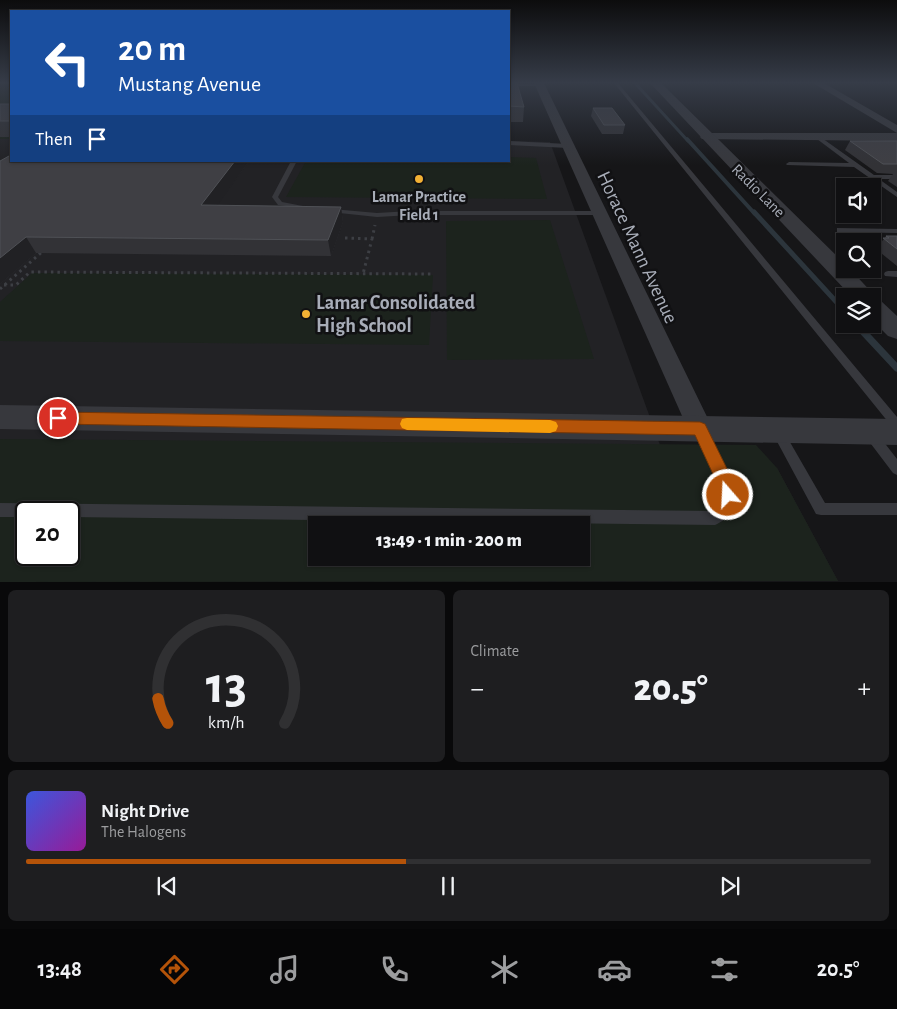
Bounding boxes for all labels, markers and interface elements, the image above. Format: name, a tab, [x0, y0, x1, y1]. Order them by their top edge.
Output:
icon: left	[35, 30, 100, 95]
text: 20 m	[118, 32, 186, 67]
text: Mustang Avenue	[118, 73, 261, 95]
icon: arrive	[83, 125, 111, 153]
text: Then	[35, 130, 73, 149]
street label: Radio Lane	[729, 161, 788, 220]
street label: Horace Mann Avenue	[593, 168, 681, 327]
marker: Lamar Practice Field 1	[413, 173, 425, 185]
map controls	[836, 178, 881, 333]
button: sound	[836, 178, 881, 223]
place label: Lamar Practice Field 1	[372, 189, 467, 223]
button: search	[836, 233, 881, 278]
button: layers	[836, 288, 881, 333]
place label: Lamar Consolidated High School	[316, 293, 475, 336]
marker: Lamar Consolidated High School	[300, 308, 312, 320]
pin	[37, 397, 79, 439]
icon: arrive	[44, 404, 72, 432]
position arrow	[701, 468, 753, 520]
speed limit sign: 20	[15, 501, 80, 566]
text: 13:49 · 1 min · 200 m	[376, 531, 522, 550]
text: Climate	[471, 643, 519, 659]
text: 13	[206, 660, 247, 712]
text: 20.5°	[634, 670, 708, 708]
text: −	[471, 675, 484, 703]
text: +	[858, 675, 871, 703]
text: km/h	[208, 714, 245, 732]
text: Night Drive	[101, 802, 189, 821]
text: The Halogens	[101, 824, 186, 840]
icon: previous	[153, 872, 181, 900]
icon: pause	[434, 872, 462, 900]
icon: next	[716, 872, 744, 900]
icon: directions	[157, 952, 192, 987]
icon: music	[267, 952, 302, 987]
icon: phone	[377, 952, 412, 987]
icon: climate	[487, 952, 522, 987]
icon: car	[597, 952, 632, 987]
icon: filters	[707, 952, 742, 987]
text: 13:48	[37, 958, 82, 980]
text: 20.5°	[817, 958, 859, 980]

